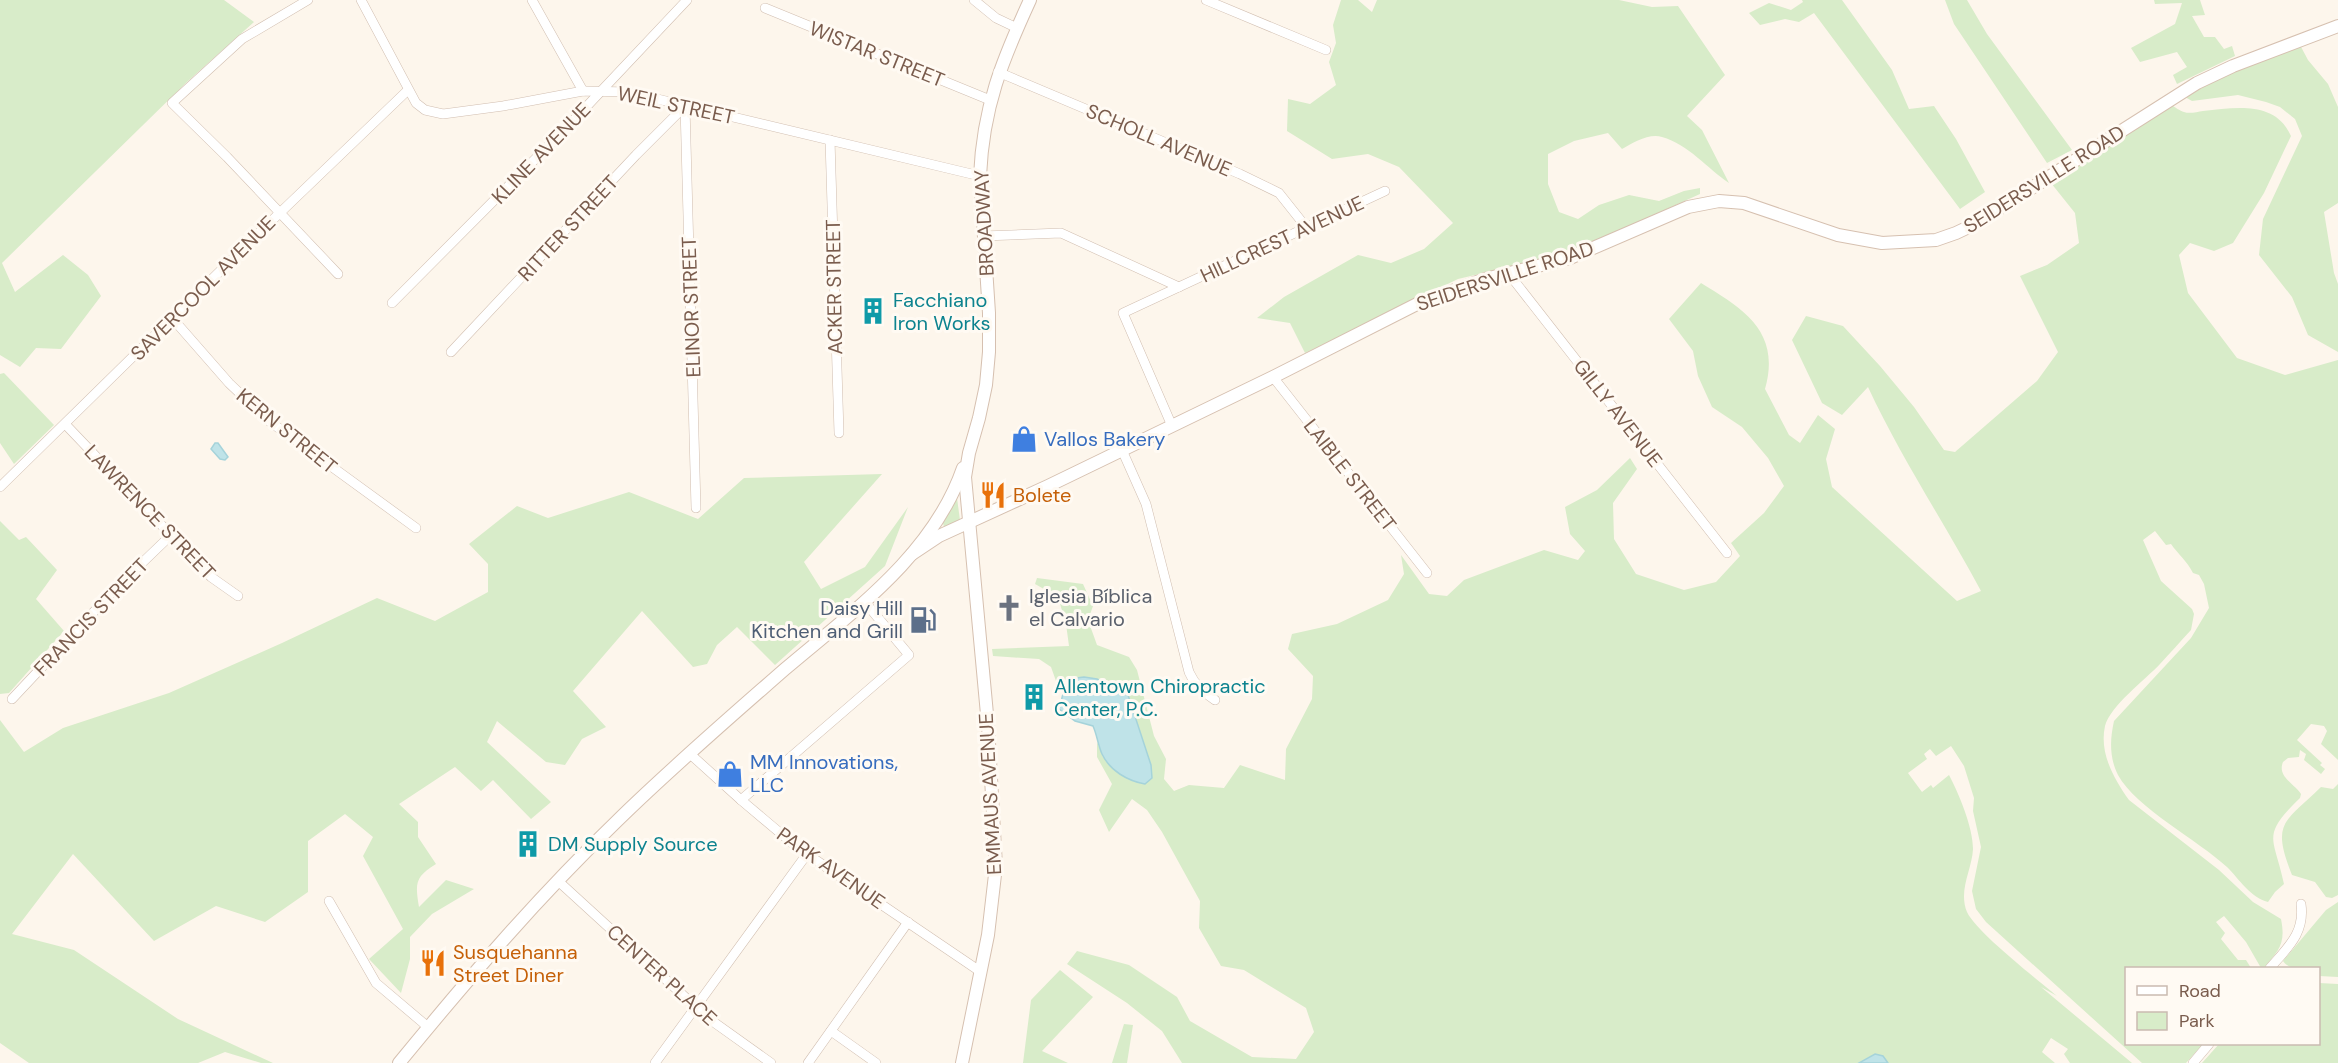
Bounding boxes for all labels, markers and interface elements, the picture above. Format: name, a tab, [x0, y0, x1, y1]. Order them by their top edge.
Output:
street label: WISTAR STREET	[806, 15, 948, 93]
street label: WEIL STREET	[615, 80, 737, 130]
street label: KLINE AVENUE	[486, 97, 596, 209]
street label: SCHOLL AVENUE	[1082, 98, 1236, 182]
street label: SEIDERSVILLE ROAD	[1959, 119, 2129, 239]
street label: BROADWAY	[968, 169, 1000, 277]
street label: RITTER STREET	[512, 170, 624, 286]
street label: HILLCREST AVENUE	[1196, 190, 1368, 288]
street label: SAVERCOOL AVENUE	[125, 210, 281, 366]
street label: ACKER STREET	[820, 219, 848, 355]
street label: SEIDERSVILLE ROAD	[1413, 235, 1597, 317]
street label: ELINOR STREET	[676, 236, 706, 378]
place label: Facchiano Iron Works	[893, 287, 991, 336]
building icon: Facchiano Iron Works	[858, 296, 888, 326]
street label: GILLY AVENUE	[1568, 354, 1668, 472]
street label: KERN STREET	[231, 382, 343, 480]
street label: LAIBLE STREET	[1298, 413, 1402, 537]
shop icon: Vallos Bakery	[1009, 424, 1039, 454]
place label: Vallos Bakery	[1044, 426, 1165, 452]
street label: LAWRENCE STREET	[79, 439, 221, 585]
restaurant icon: Bolete	[978, 480, 1008, 510]
place label: Bolete	[1013, 482, 1071, 508]
street label: FRANCIS STREET	[28, 553, 154, 681]
place label: Iglesia Bíblica el Calvario	[1029, 583, 1152, 632]
church icon: Iglesia Bíblica el Calvario	[994, 593, 1024, 623]
place label: Daisy Hill Kitchen and Grill	[751, 595, 903, 644]
fuel station icon: Daisy Hill Kitchen and Grill	[908, 605, 938, 635]
place label: Allentown Chiropractic Center, P.C.	[1054, 673, 1266, 722]
building icon: Allentown Chiropractic Center, P.C.	[1019, 682, 1049, 712]
street label: EMMAUS AVENUE	[973, 712, 1007, 876]
place label: MM Innovations, LLC	[750, 749, 898, 798]
shop icon: MM Innovations, LLC	[715, 759, 745, 789]
street label: PARK AVENUE	[772, 821, 890, 915]
building icon: DM Supply Source	[513, 829, 543, 859]
place label: DM Supply Source	[548, 831, 718, 857]
street label: CENTER PLACE	[601, 919, 723, 1031]
place label: Susquehanna Street Diner	[453, 939, 578, 988]
restaurant icon: Susquehanna Street Diner	[418, 948, 448, 978]
legend	[2125, 967, 2320, 1045]
text: Road	[2179, 979, 2221, 1003]
text: Park	[2179, 1009, 2215, 1033]

